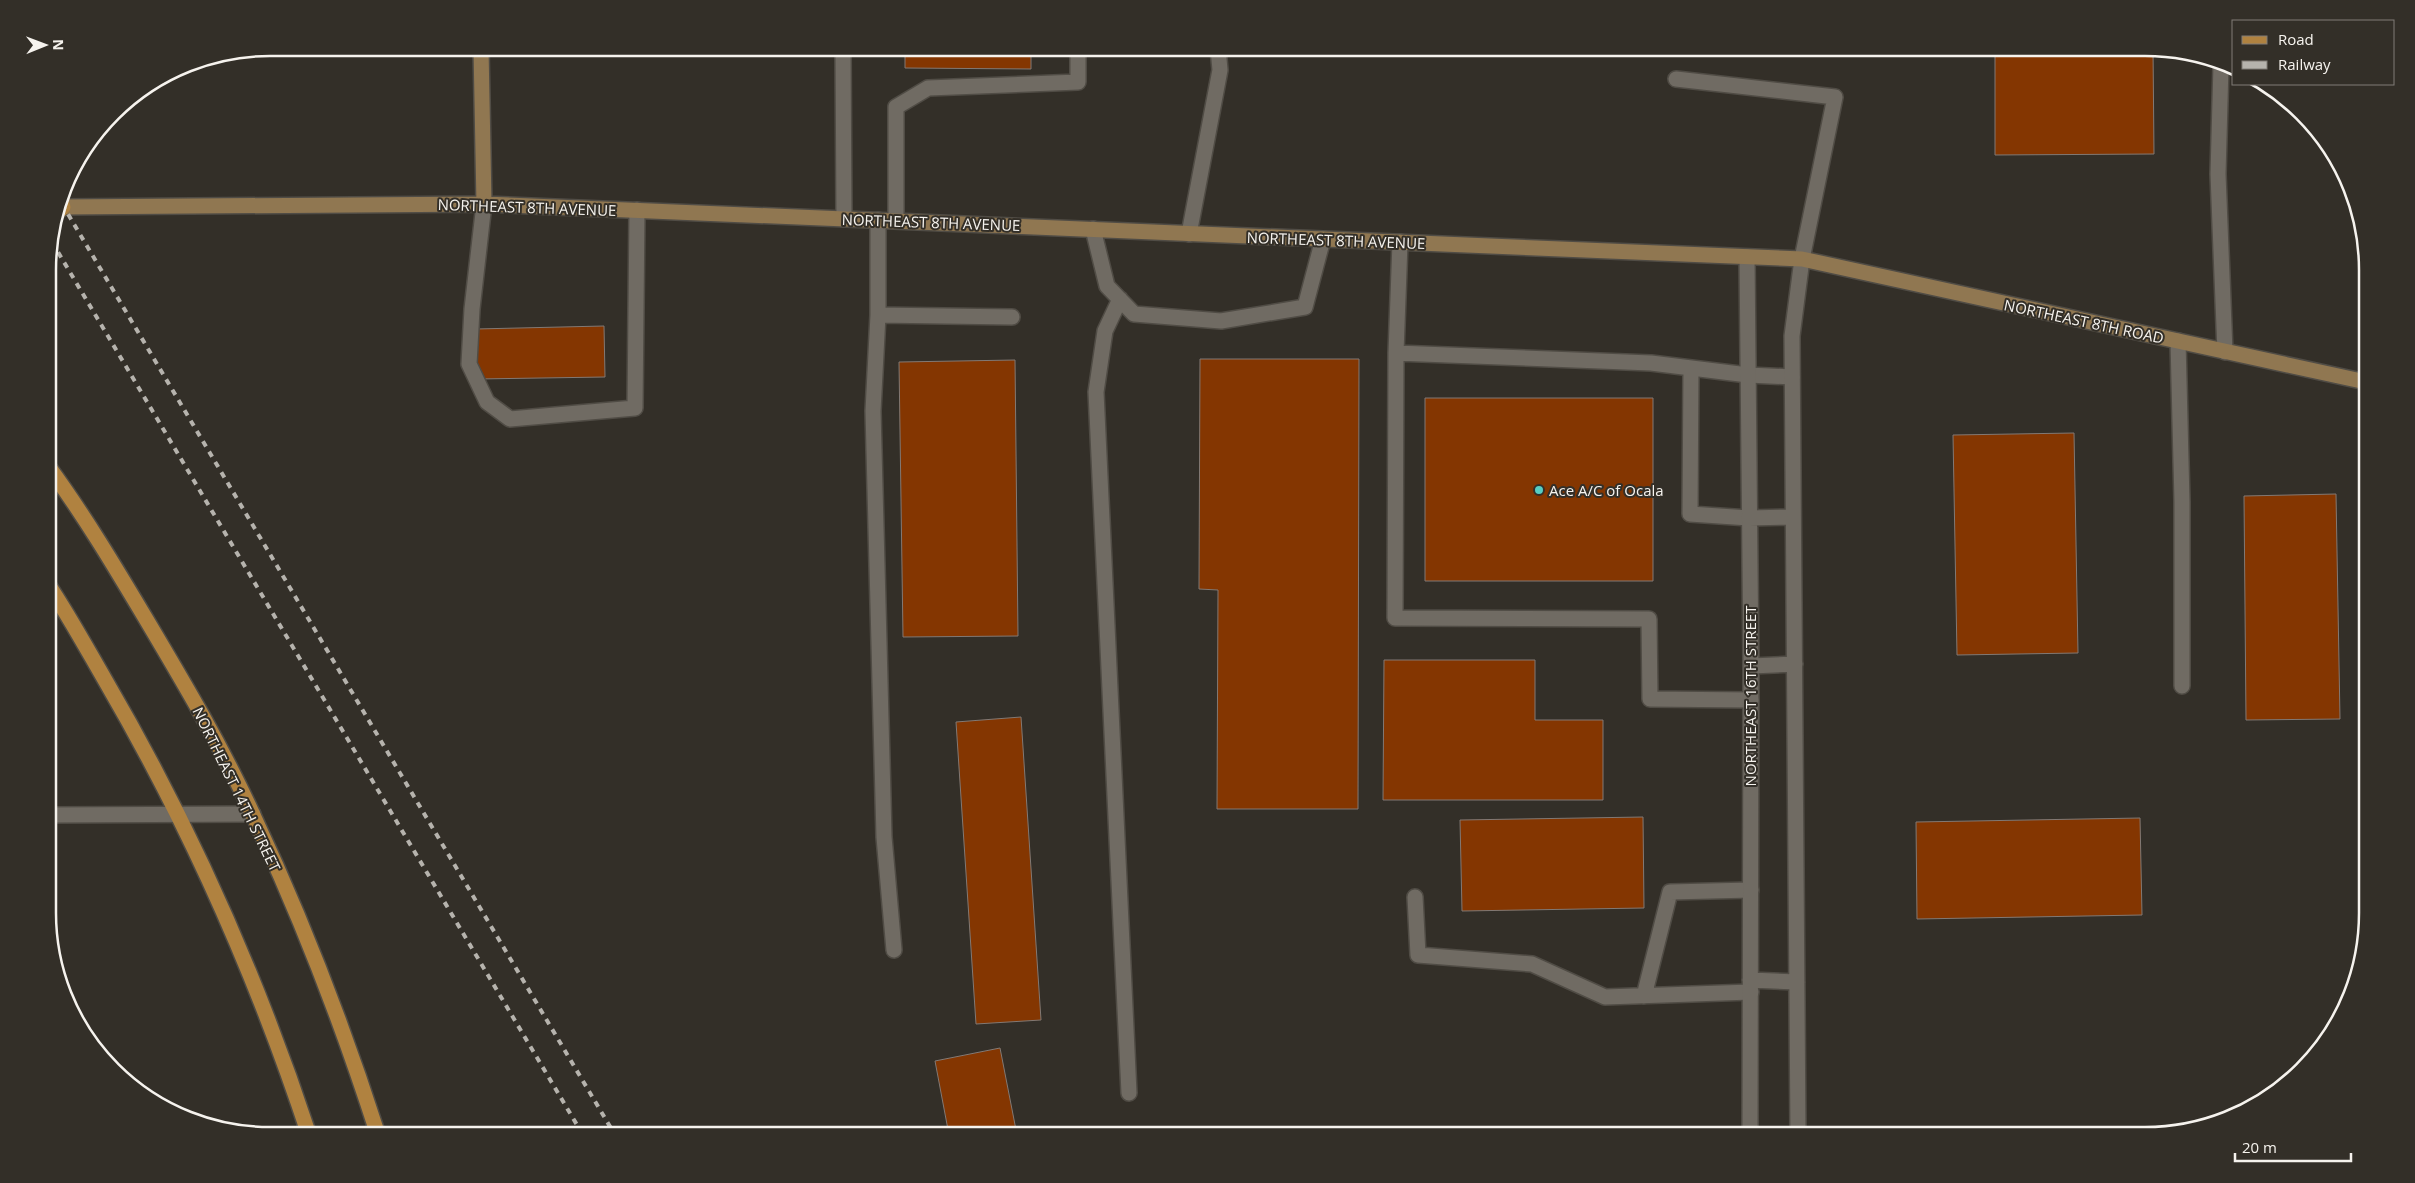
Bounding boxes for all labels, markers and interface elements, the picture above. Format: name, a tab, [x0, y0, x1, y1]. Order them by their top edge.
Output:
north arrow	[20, 20, 70, 70]
legend	[2232, 20, 2395, 85]
text: Road	[2278, 29, 2314, 49]
text: N	[49, 39, 68, 51]
text: Railway	[2278, 54, 2331, 74]
street label: NORTHEAST 8TH AVENUE	[437, 194, 617, 220]
street label: NORTHEAST 8TH AVENUE	[841, 209, 1021, 235]
street label: NORTHEAST 8TH AVENUE	[1246, 227, 1426, 253]
street label: NORTHEAST 8TH ROAD	[2002, 294, 2166, 348]
place label: Ace A/C of Ocala	[1549, 480, 1664, 500]
marker: Ace A/C of Ocala	[1533, 484, 1545, 496]
street label: NORTHEAST 16TH STREET	[1740, 605, 1760, 786]
street label: NORTHEAST 14TH STREET	[188, 703, 286, 875]
scale bar	[2235, 1130, 2351, 1162]
text: 20 m	[2242, 1137, 2277, 1157]

